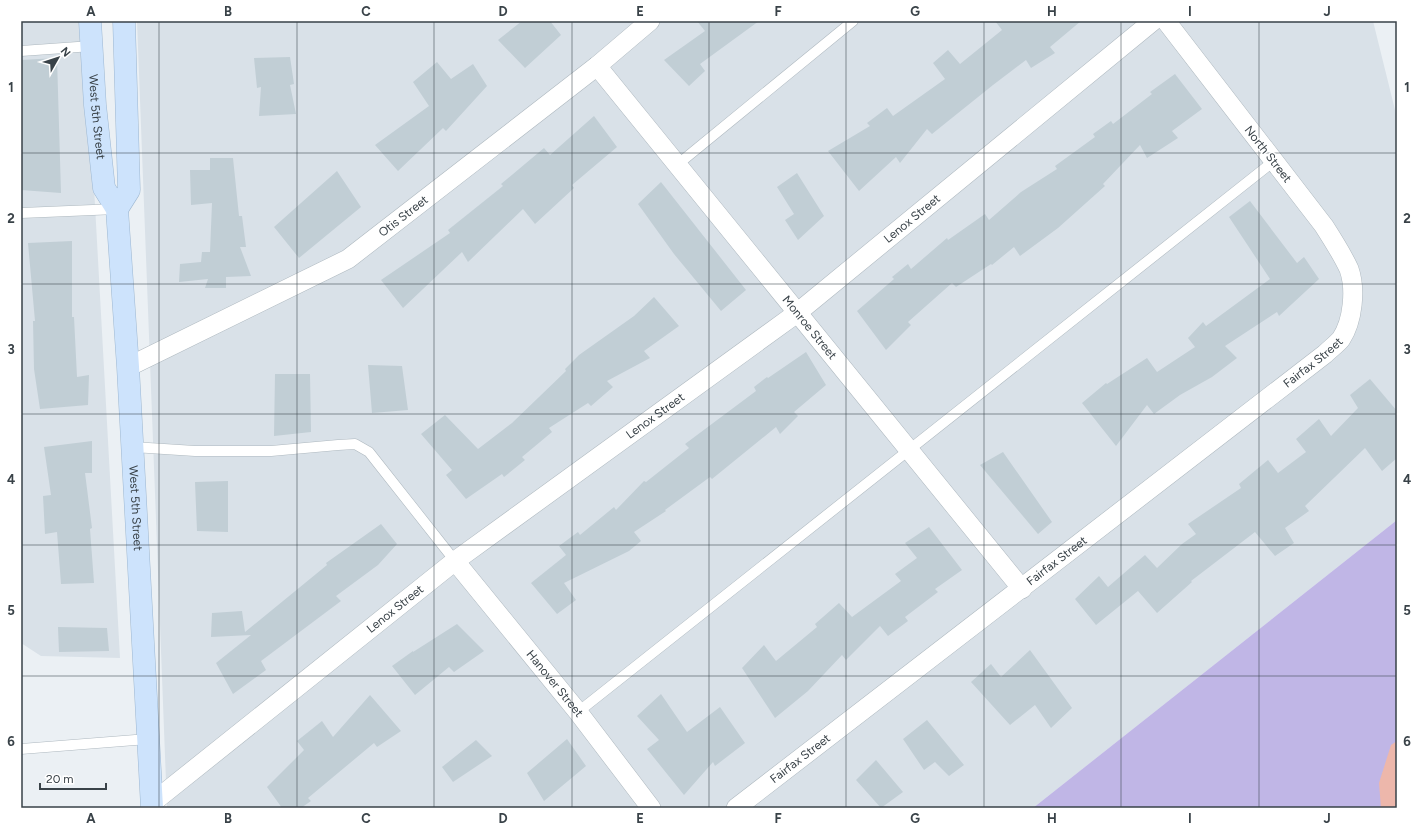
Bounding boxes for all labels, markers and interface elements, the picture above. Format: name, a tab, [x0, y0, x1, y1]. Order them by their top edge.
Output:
text: A	[86, 4, 96, 19]
text: B	[224, 4, 232, 19]
text: C	[361, 4, 371, 19]
text: D	[498, 4, 508, 19]
text: E	[636, 4, 644, 19]
text: F	[774, 4, 782, 19]
text: G	[910, 4, 920, 19]
text: H	[1047, 4, 1057, 19]
text: I	[1188, 4, 1192, 19]
text: J	[1323, 4, 1331, 19]
north arrow	[38, 38, 78, 78]
text: N	[58, 45, 73, 59]
street label: West 5th Street	[86, 74, 108, 160]
text: 1	[8, 80, 14, 95]
text: 1	[1404, 80, 1410, 95]
street label: North Street	[1242, 123, 1295, 186]
street label: Lenox Street	[881, 191, 943, 246]
street label: Otis Street	[376, 192, 431, 240]
text: 2	[7, 211, 15, 226]
text: 2	[1403, 211, 1411, 226]
street label: Monroe Street	[779, 293, 840, 363]
street label: Fairfax Street	[1280, 334, 1346, 391]
text: 3	[7, 342, 15, 357]
text: 3	[1403, 342, 1411, 357]
street label: Lenox Street	[623, 390, 687, 442]
street label: West 5th Street	[126, 465, 145, 552]
text: 4	[7, 472, 15, 487]
text: 4	[1403, 472, 1411, 487]
street label: Fairfax Street	[1024, 533, 1090, 588]
street label: Lenox Street	[364, 582, 427, 636]
text: 5	[7, 603, 15, 618]
text: 5	[1403, 603, 1411, 618]
street label: Hanover Street	[523, 647, 586, 720]
street label: Fairfax Street	[767, 731, 833, 786]
text: 6	[7, 734, 15, 749]
text: 6	[1403, 734, 1411, 749]
scale bar	[40, 765, 106, 791]
text: 20 m	[46, 772, 74, 786]
text: A	[86, 811, 96, 826]
text: B	[224, 811, 232, 826]
text: C	[361, 811, 371, 826]
text: D	[498, 811, 508, 826]
text: E	[636, 811, 644, 826]
text: F	[774, 811, 782, 826]
text: G	[910, 811, 920, 826]
text: H	[1047, 811, 1057, 826]
text: I	[1188, 811, 1192, 826]
text: J	[1323, 811, 1331, 826]

